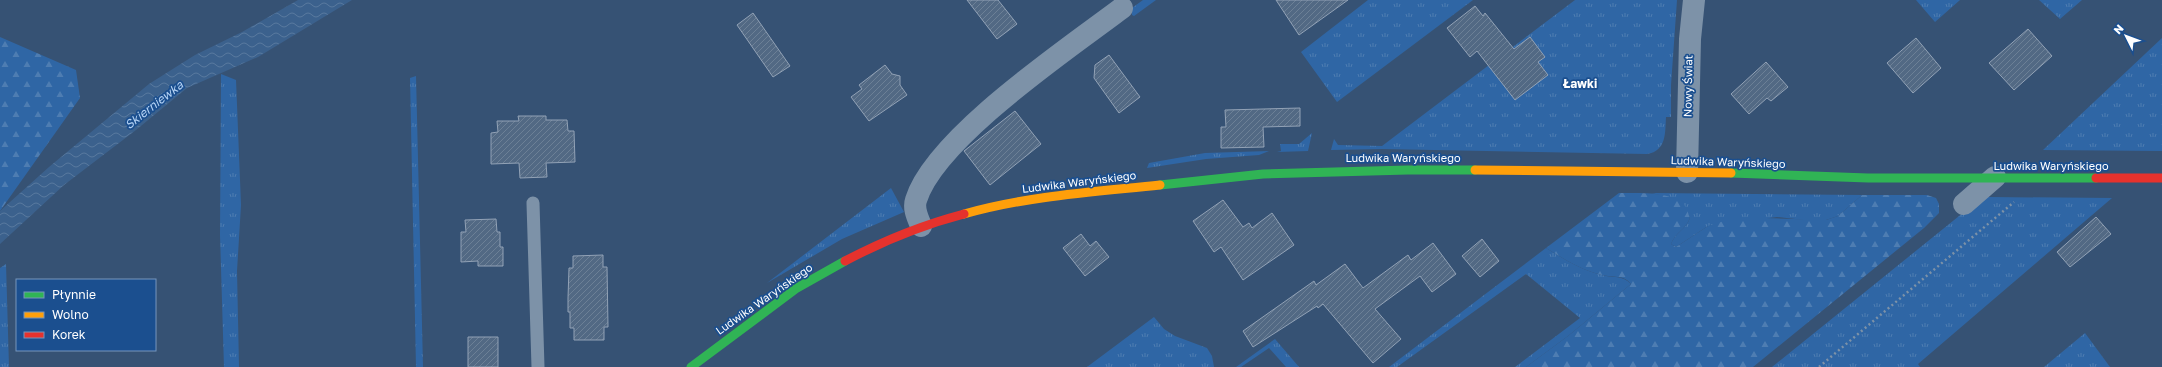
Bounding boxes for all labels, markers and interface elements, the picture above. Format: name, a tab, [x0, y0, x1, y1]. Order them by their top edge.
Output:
north arrow	[2106, 16, 2146, 56]
text: N	[2111, 22, 2126, 36]
street label: Nowy Świat	[1680, 55, 1695, 117]
water label: Skierniewka	[122, 76, 187, 132]
district label: Ławki	[1563, 76, 1597, 91]
street label: Ludwika Waryńskiego	[1345, 151, 1461, 164]
street label: Ludwika Waryńskiego	[1670, 153, 1786, 170]
street label: Ludwika Waryńskiego	[1993, 159, 2109, 172]
street label: Ludwika Waryńskiego	[1021, 168, 1137, 195]
street label: Ludwika Waryńskiego	[713, 260, 815, 337]
legend	[16, 279, 156, 351]
text: Płynnie	[52, 287, 96, 302]
text: Wolno	[52, 307, 89, 322]
text: Korek	[52, 327, 86, 342]

